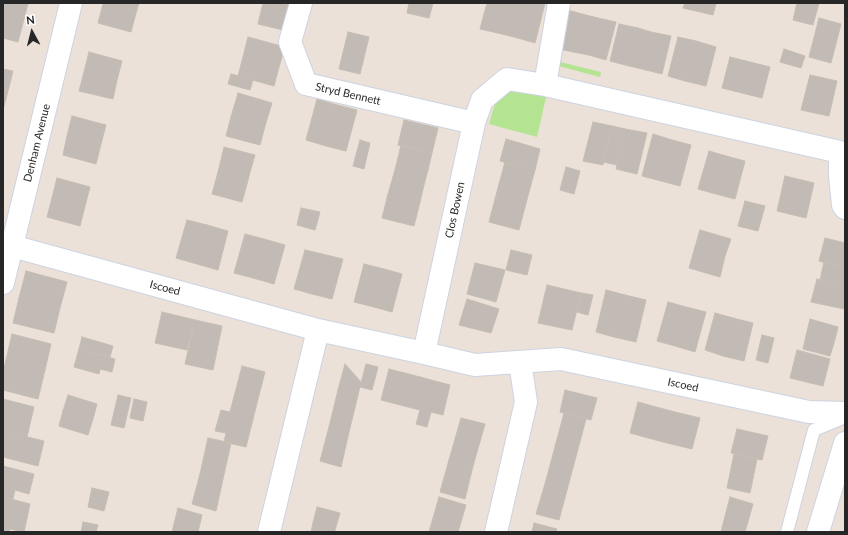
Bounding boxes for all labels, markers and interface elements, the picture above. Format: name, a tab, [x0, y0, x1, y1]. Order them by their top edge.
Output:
north arrow	[12, 12, 52, 52]
text: N	[25, 13, 35, 27]
street label: Stryd Bennett	[314, 80, 382, 108]
street label: Denham Avenue	[21, 103, 53, 183]
street label: Clos Bowen	[443, 181, 467, 239]
street label: Iscoed	[148, 278, 182, 298]
street label: Iscoed	[666, 375, 700, 395]

